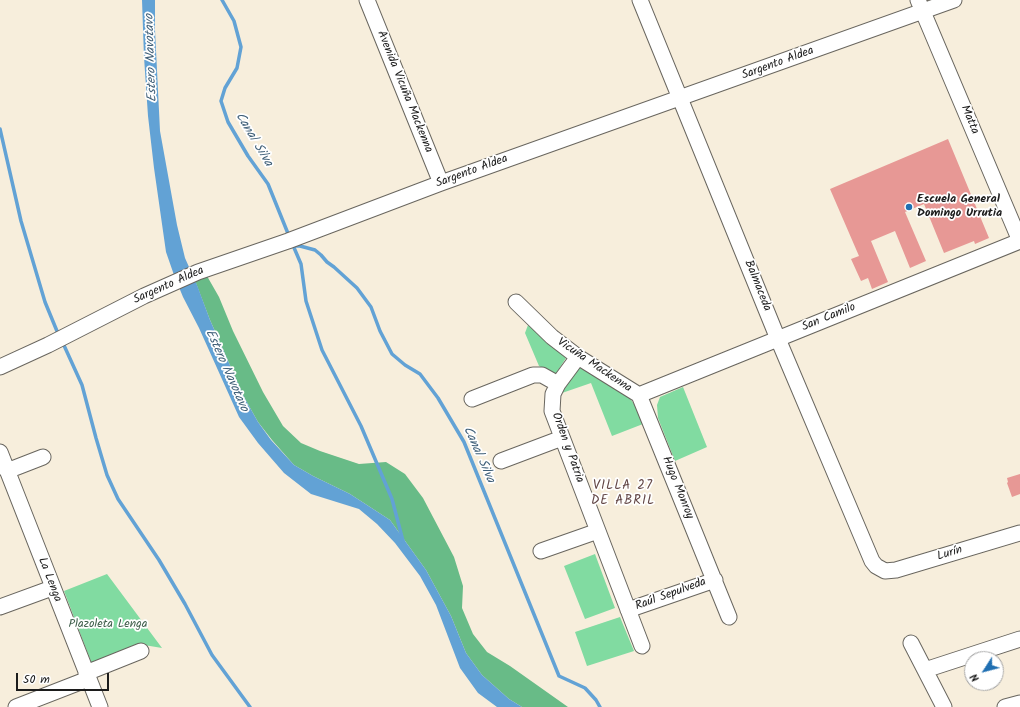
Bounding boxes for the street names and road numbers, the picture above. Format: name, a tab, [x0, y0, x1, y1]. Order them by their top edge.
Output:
street label: Avenida Vicuña Mackenna	[373, 29, 435, 155]
street label: Sargento Aldea	[740, 44, 816, 84]
street label: Matta	[957, 103, 981, 137]
street label: Sargento Aldea	[434, 152, 510, 192]
street label: Balmaceda	[740, 258, 774, 314]
street label: Sargento Aldea	[132, 264, 206, 308]
street label: San Camilo	[800, 301, 858, 335]
street label: Vicuña Mackenna	[554, 336, 634, 396]
street label: Orden y Patria	[548, 411, 586, 485]
street label: Hugo Monroy	[658, 455, 696, 521]
street label: Lurín	[936, 543, 964, 565]
street label: La Lenga	[34, 556, 64, 604]
street label: Raúl Sepulveda	[634, 576, 708, 614]

